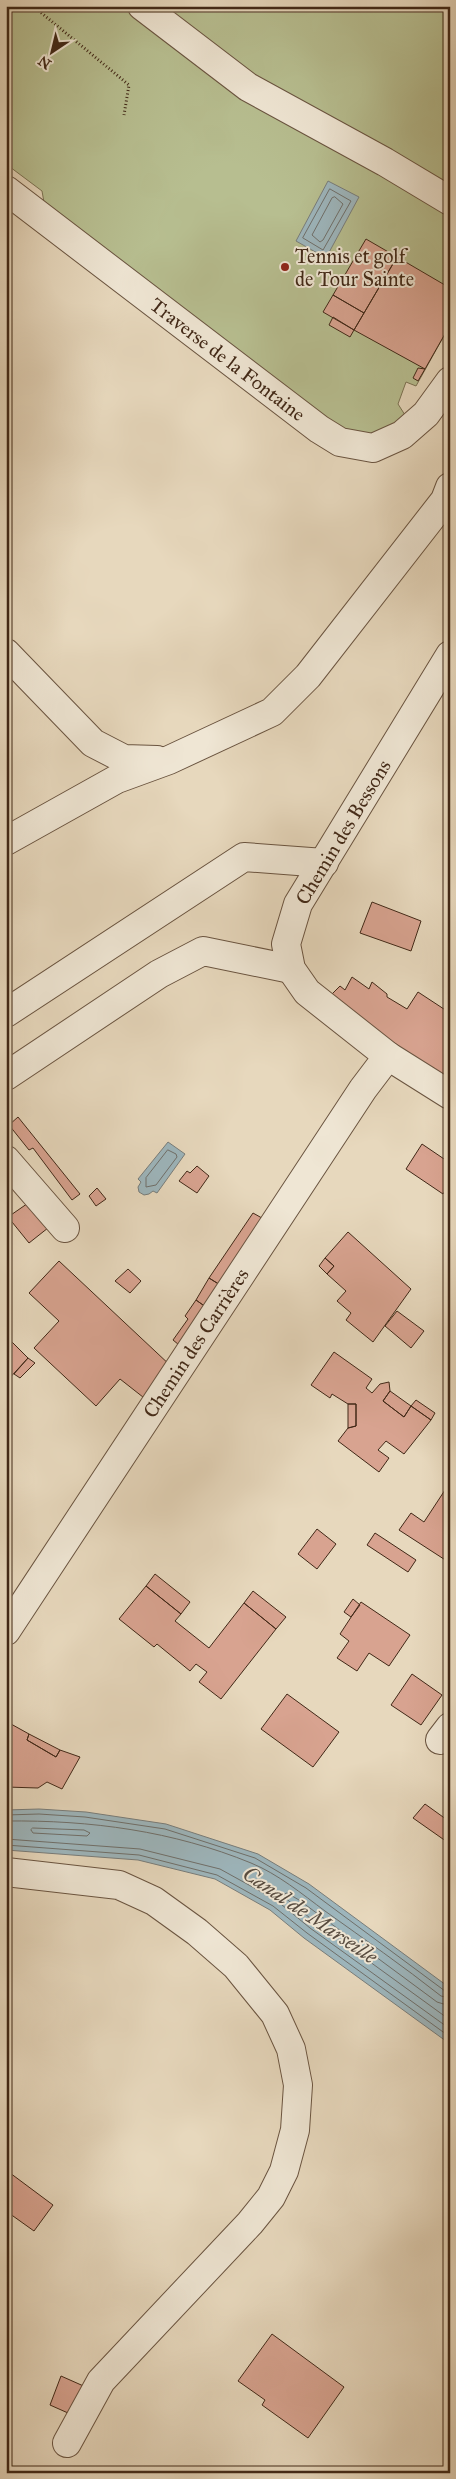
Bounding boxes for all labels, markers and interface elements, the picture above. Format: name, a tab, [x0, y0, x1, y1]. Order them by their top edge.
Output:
north arrow	[28, 28, 78, 78]
text: N	[35, 52, 55, 73]
place label: Tennis et golf de Tour Sainte	[295, 244, 414, 291]
marker: Tennis et golf de Tour Sainte	[279, 261, 291, 273]
street label: Traverse de la Fontaine	[145, 292, 310, 426]
street label: Chemin des Bessons	[290, 755, 396, 909]
street label: Chemin des Carrières	[138, 1263, 254, 1422]
water label: Canal de Marseille	[238, 1860, 383, 1970]

